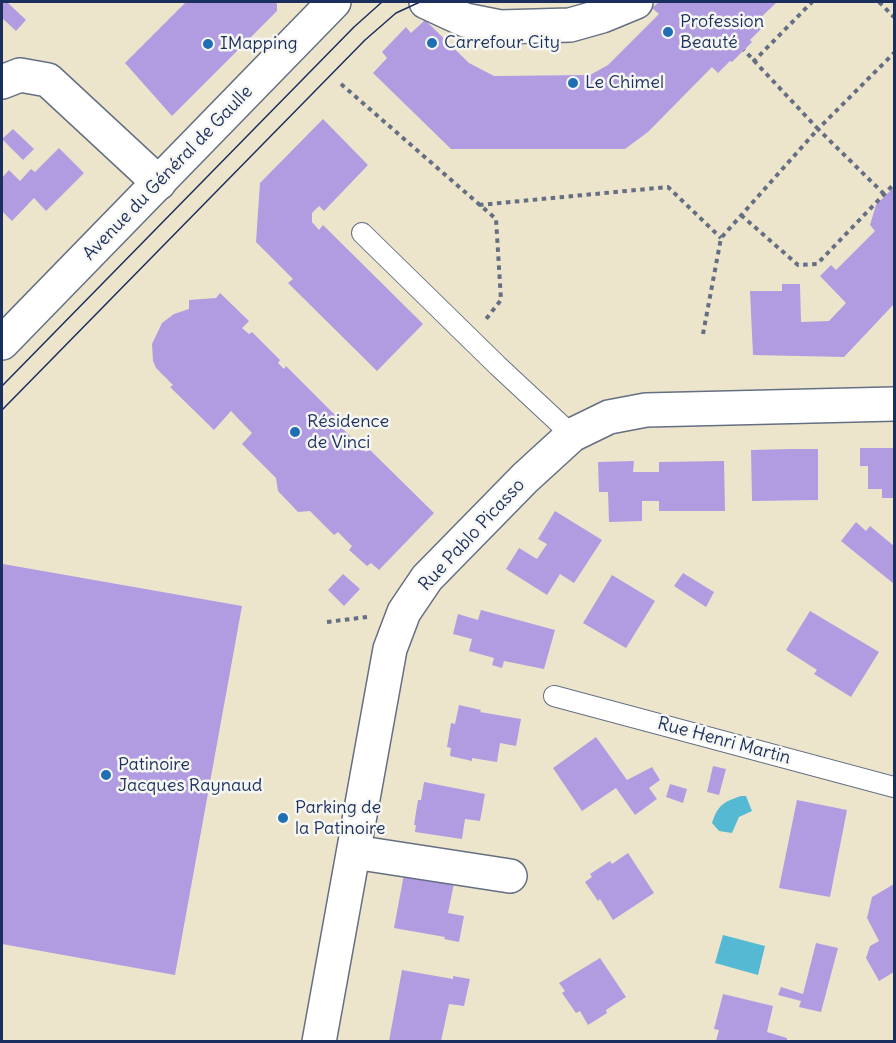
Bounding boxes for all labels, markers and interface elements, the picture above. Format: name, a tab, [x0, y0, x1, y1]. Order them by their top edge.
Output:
place label: Profession Beauté	[680, 11, 764, 54]
marker: Profession Beauté	[661, 25, 675, 39]
place label: Carrefour City	[444, 32, 560, 54]
place label: IMapping	[220, 33, 298, 55]
marker: Carrefour City	[425, 36, 439, 50]
marker: IMapping	[201, 37, 215, 51]
place label: Le Chimel	[585, 72, 664, 94]
marker: Le Chimel	[566, 76, 580, 90]
street label: Avenue du Général de Gaulle	[79, 81, 257, 265]
place label: Résidence de Vinci	[307, 411, 389, 454]
marker: Résidence de Vinci	[288, 425, 302, 439]
street label: Rue Pablo Picasso	[415, 474, 529, 596]
street label: Rue Henri Martin	[655, 713, 793, 769]
place label: Patinoire Jacques Raynaud	[118, 754, 262, 796]
marker: Patinoire Jacques Raynaud	[99, 768, 113, 782]
place label: Parking de la Patinoire	[295, 797, 385, 840]
marker: Parking de la Patinoire	[276, 811, 290, 825]

